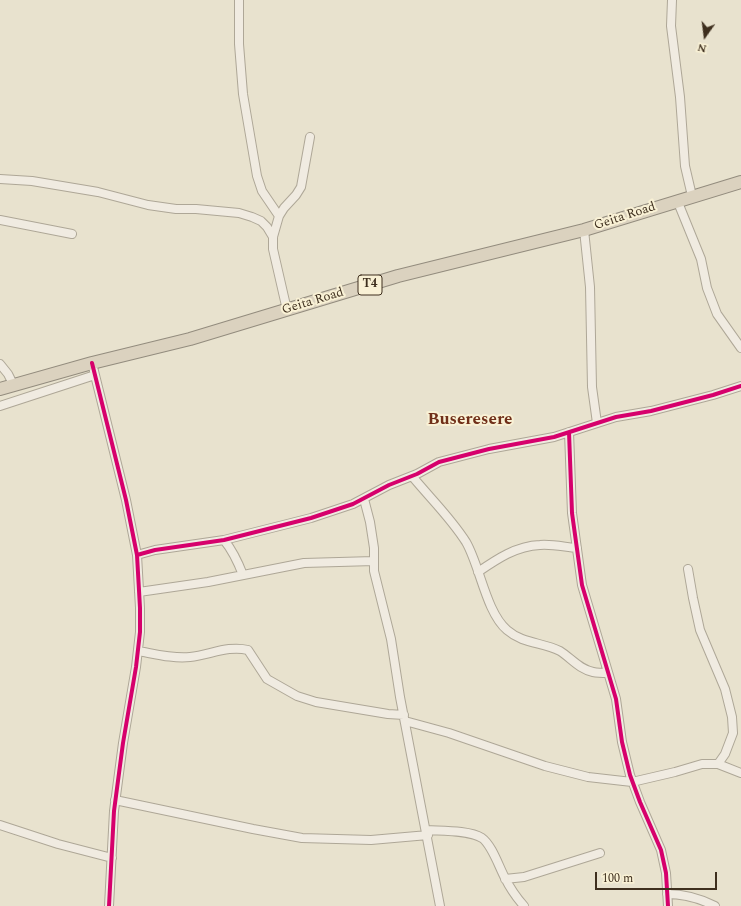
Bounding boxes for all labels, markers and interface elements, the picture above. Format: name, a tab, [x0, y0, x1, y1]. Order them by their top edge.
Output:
north arrow	[685, 16, 725, 56]
text: N	[696, 39, 708, 57]
street label: Geita Road	[592, 200, 658, 234]
road number: T4	[358, 275, 382, 295]
street label: Geita Road	[280, 285, 346, 319]
district label: Buseresere	[427, 411, 513, 431]
scale bar	[597, 864, 719, 890]
text: 100 m	[602, 869, 633, 888]

